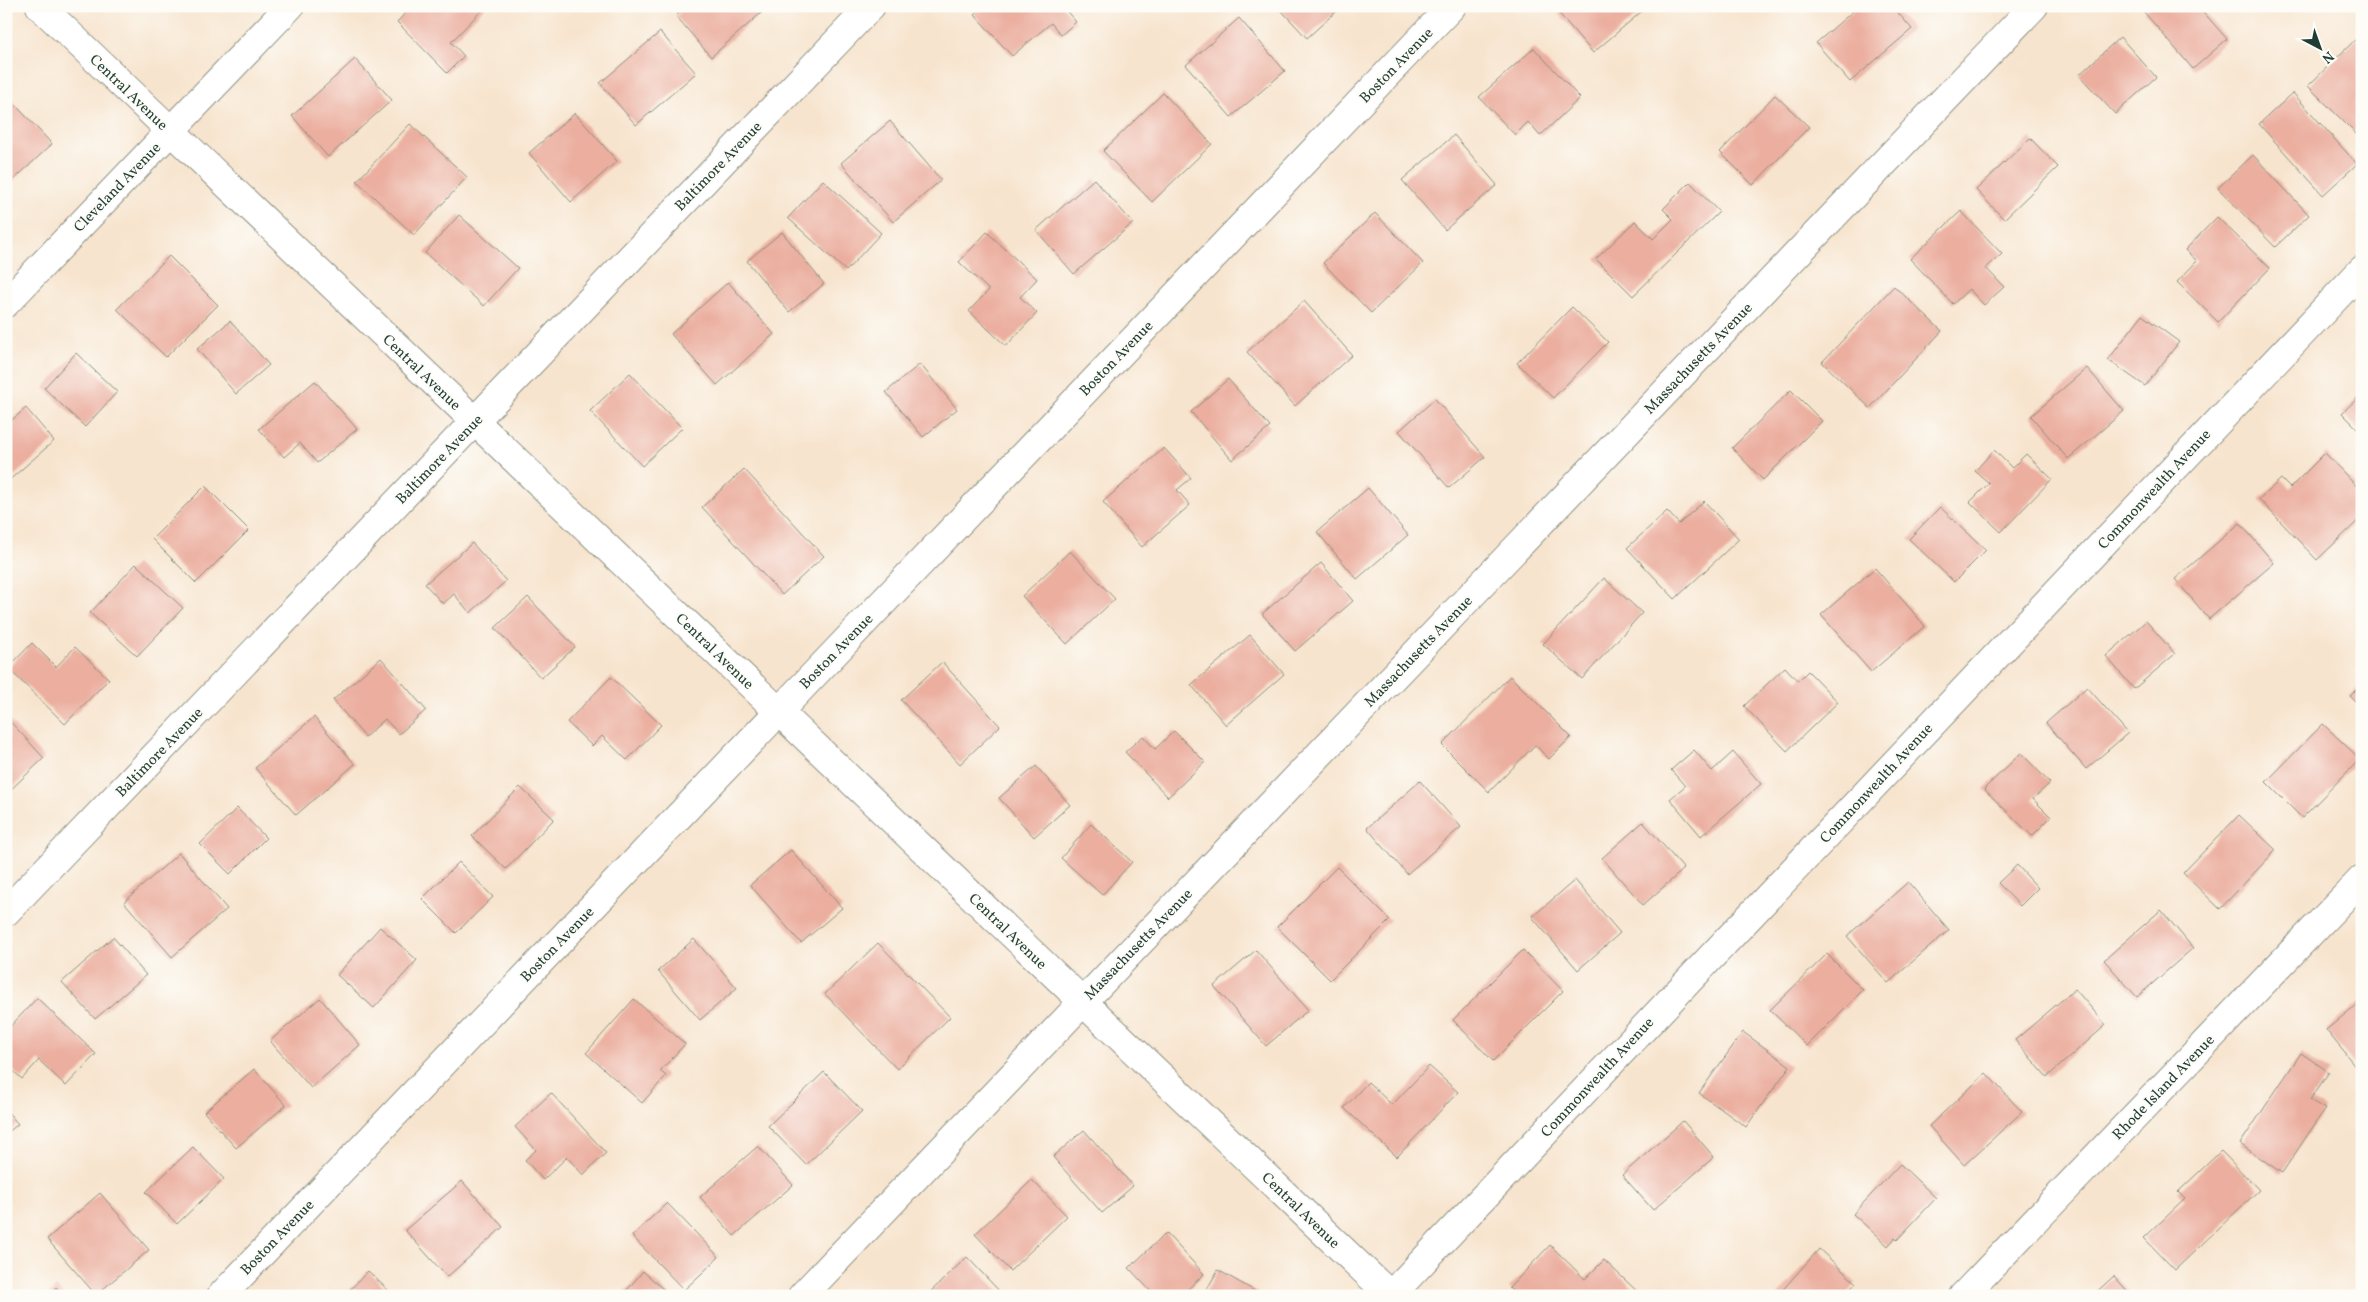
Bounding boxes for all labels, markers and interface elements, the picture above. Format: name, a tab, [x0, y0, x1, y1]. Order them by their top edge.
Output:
north arrow	[2296, 22, 2346, 72]
street label: Boston Avenue	[1356, 24, 1439, 109]
text: N	[2317, 46, 2338, 67]
street label: Central Avenue	[84, 50, 172, 136]
street label: Baltimore Avenue	[671, 117, 768, 217]
street label: Cleveland Avenue	[70, 138, 166, 238]
street label: Massachusetts Avenue	[1640, 299, 1758, 420]
street label: Boston Avenue	[1076, 317, 1159, 402]
street label: Central Avenue	[377, 330, 465, 416]
street label: Baltimore Avenue	[392, 410, 489, 510]
street label: Commonwealth Avenue	[2094, 425, 2216, 555]
street label: Massachusetts Avenue	[1360, 592, 1478, 713]
street label: Central Avenue	[670, 609, 758, 695]
street label: Boston Avenue	[796, 610, 879, 695]
street label: Baltimore Avenue	[112, 703, 209, 803]
street label: Commonwealth Avenue	[1816, 719, 1938, 849]
street label: Massachusetts Avenue	[1080, 885, 1198, 1006]
street label: Central Avenue	[963, 889, 1051, 975]
street label: Boston Avenue	[517, 903, 600, 988]
street label: Commonwealth Avenue	[1537, 1013, 1659, 1143]
street label: Rhode Island Avenue	[2108, 1031, 2220, 1145]
street label: Central Avenue	[1256, 1168, 1344, 1254]
street label: Boston Avenue	[237, 1196, 320, 1281]

